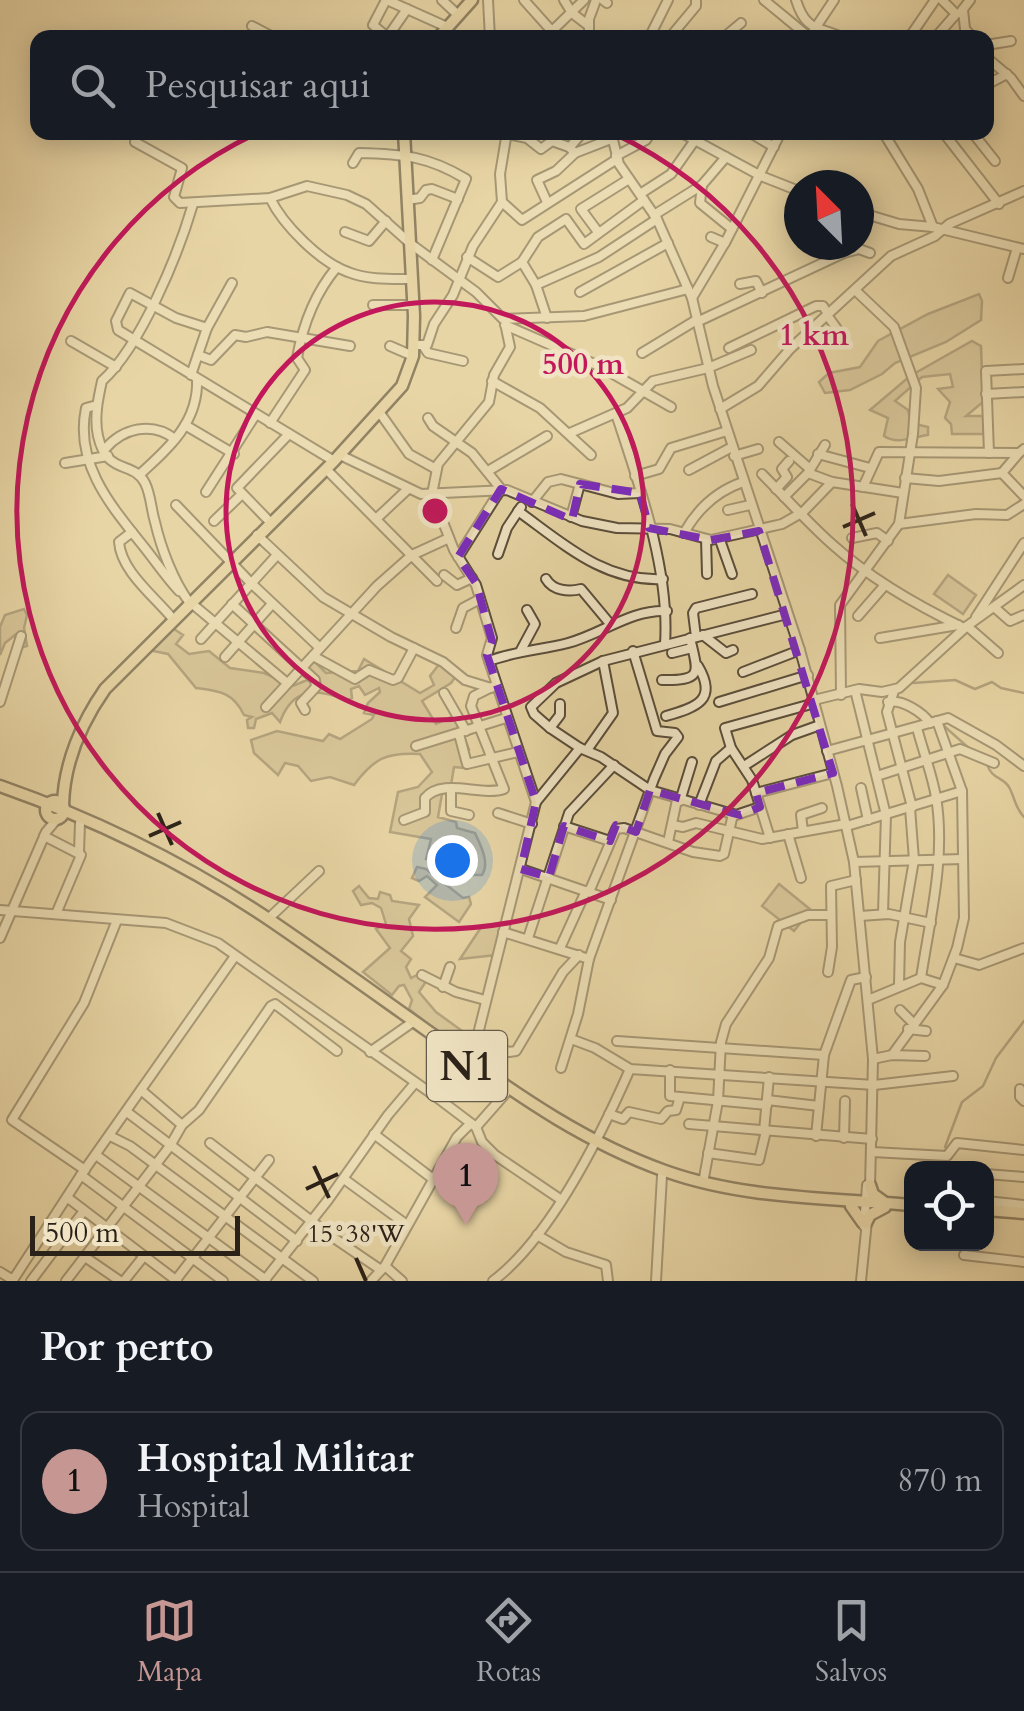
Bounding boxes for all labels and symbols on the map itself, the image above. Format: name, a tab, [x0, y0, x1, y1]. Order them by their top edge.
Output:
north arrow	[784, 170, 874, 260]
text: 1 km	[779, 315, 849, 356]
text: 500 m	[542, 344, 624, 385]
centre of rings	[417, 493, 453, 529]
your location	[427, 835, 478, 886]
road number: N1	[427, 1031, 507, 1101]
pin: 1	[434, 1142, 498, 1225]
scale bar	[30, 1211, 240, 1256]
text: 15°38'W	[307, 1217, 405, 1251]

